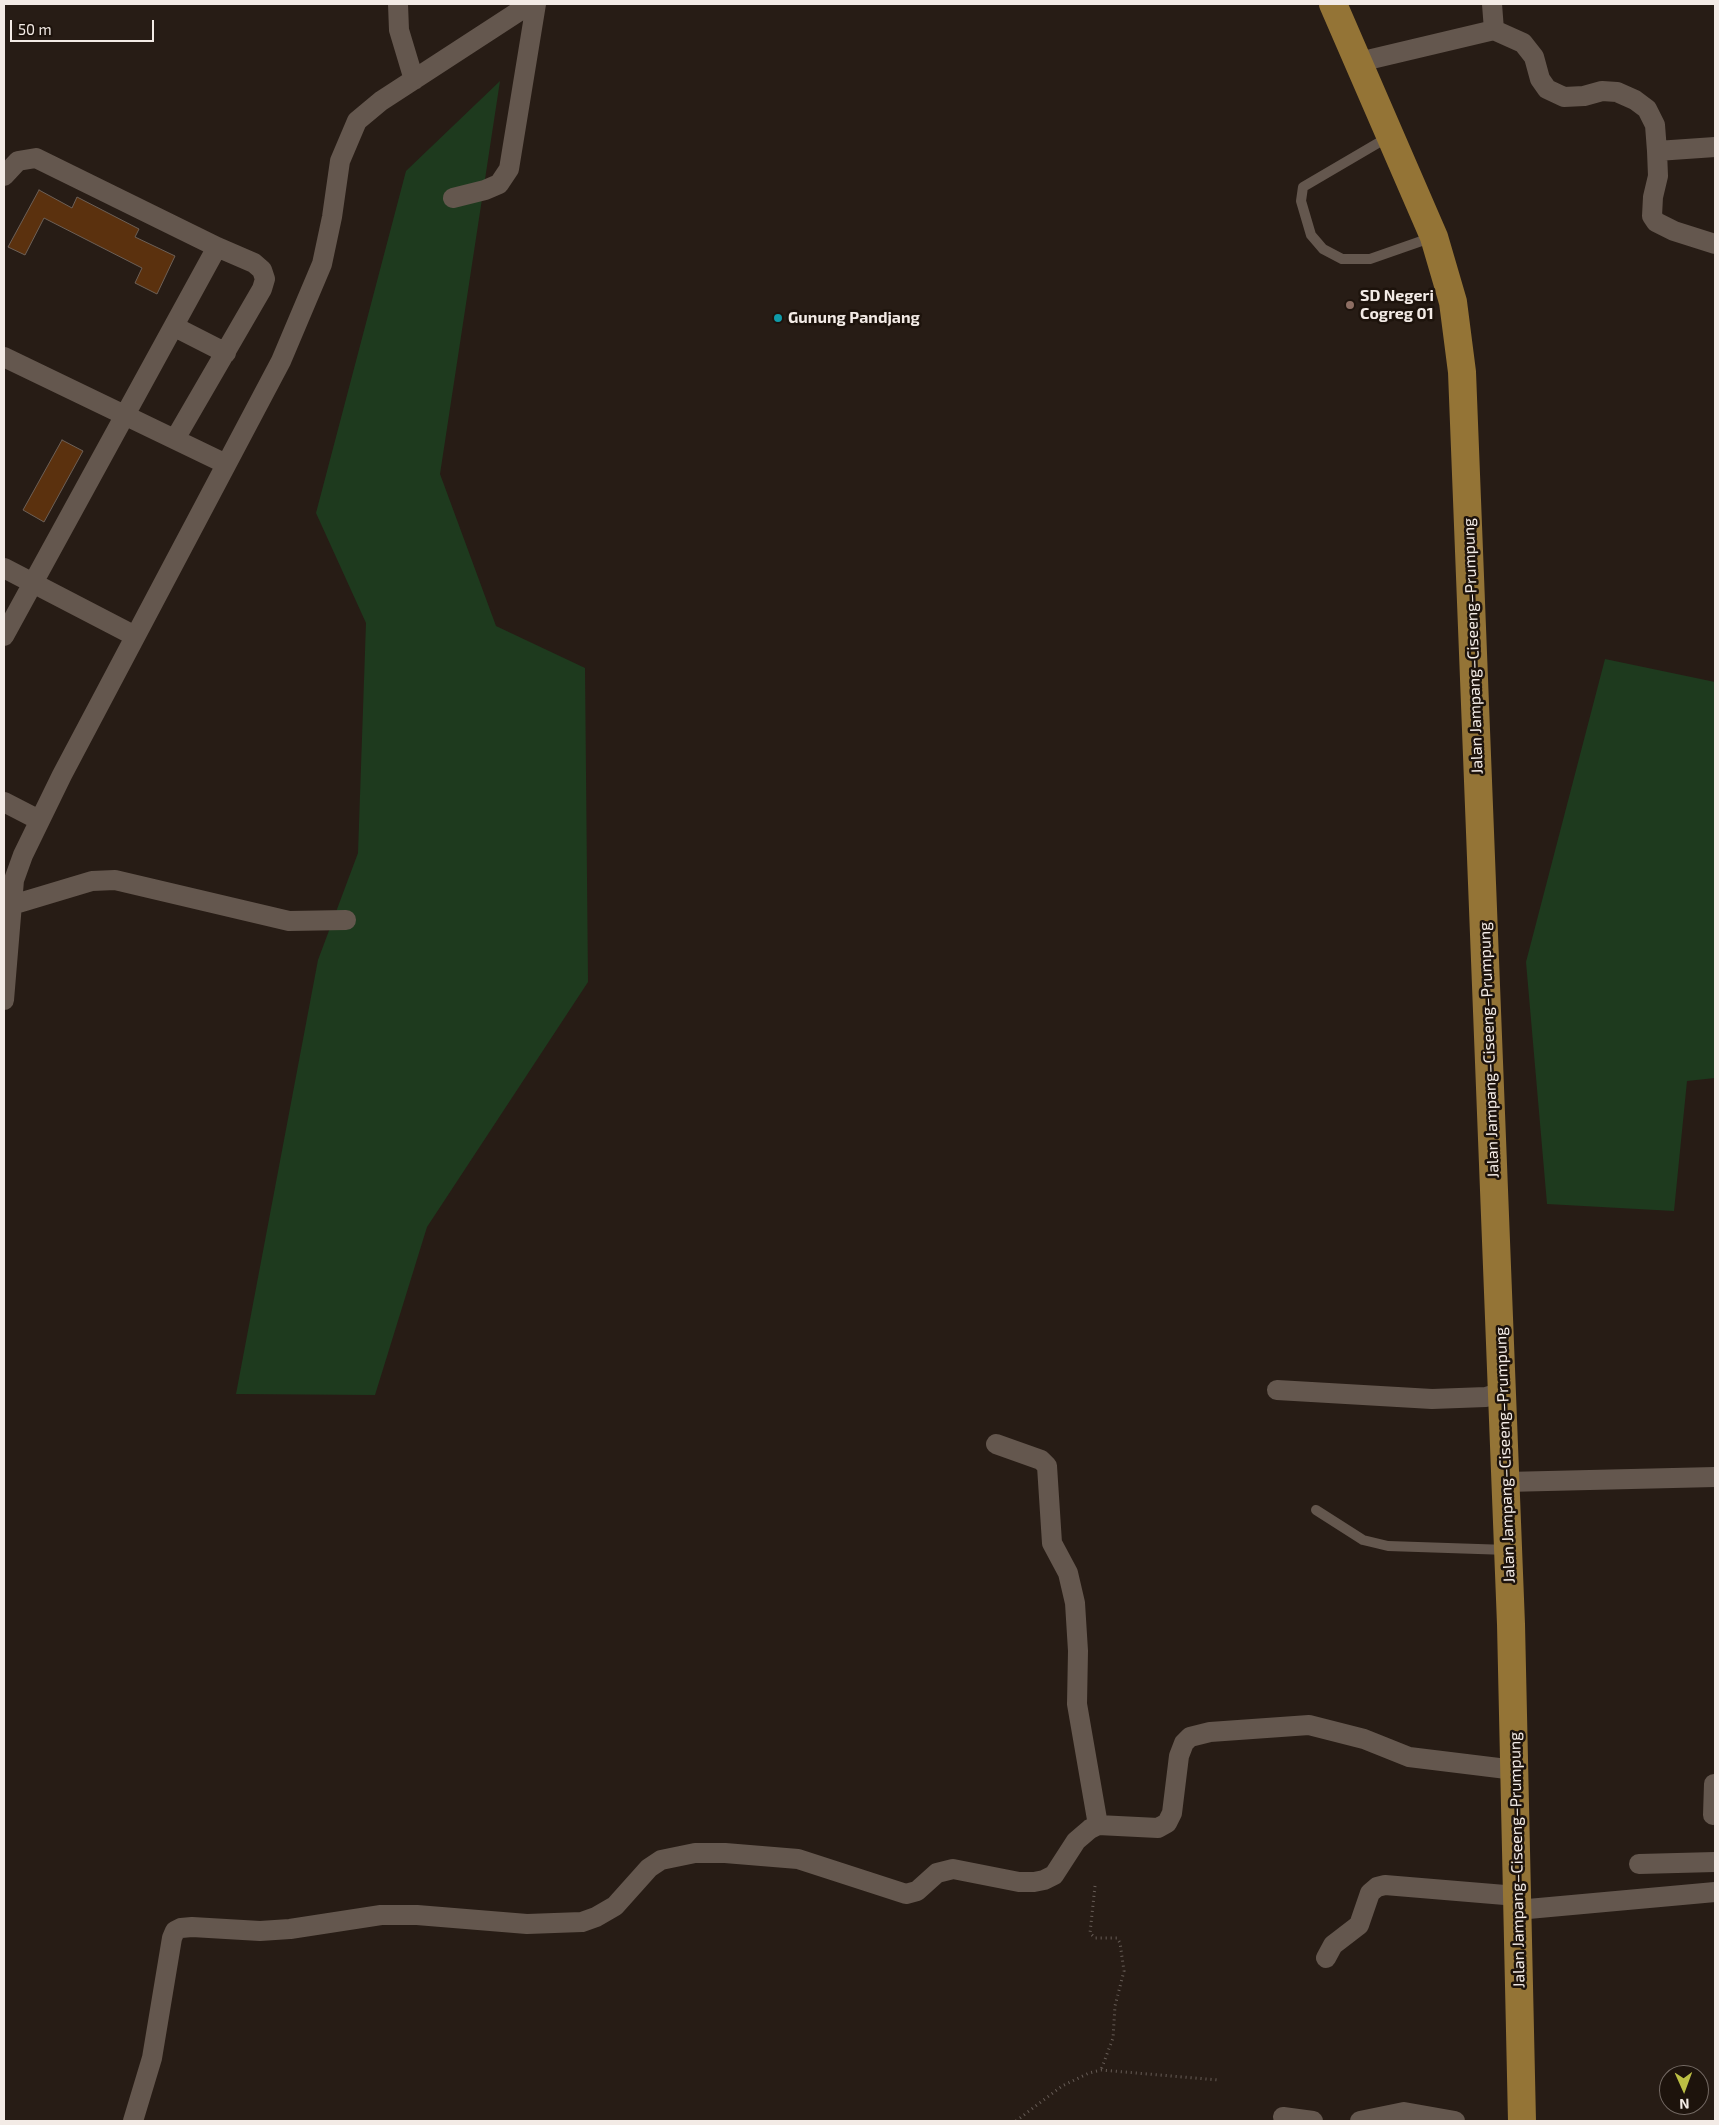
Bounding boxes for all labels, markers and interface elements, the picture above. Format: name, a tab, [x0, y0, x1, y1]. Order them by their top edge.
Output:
scale bar	[12, 10, 156, 42]
text: 50 m	[18, 20, 52, 38]
place label: SD Negeri Cogreg 01	[1360, 286, 1434, 324]
marker: SD Negeri Cogreg 01	[1344, 299, 1356, 311]
place label: Gunung Pandjang	[788, 308, 920, 328]
marker: Gunung Pandjang	[772, 312, 784, 324]
street label: Jalan Jampang–Ciseeng–Prumpung	[1459, 518, 1487, 774]
street label: Jalan Jampang–Ciseeng–Prumpung	[1475, 922, 1503, 1178]
street label: Jalan Jampang–Ciseeng–Prumpung	[1491, 1327, 1519, 1583]
street label: Jalan Jampang–Ciseeng–Prumpung	[1505, 1732, 1529, 1988]
north arrow	[1659, 2065, 1709, 2115]
text: N	[1679, 2096, 1690, 2113]

